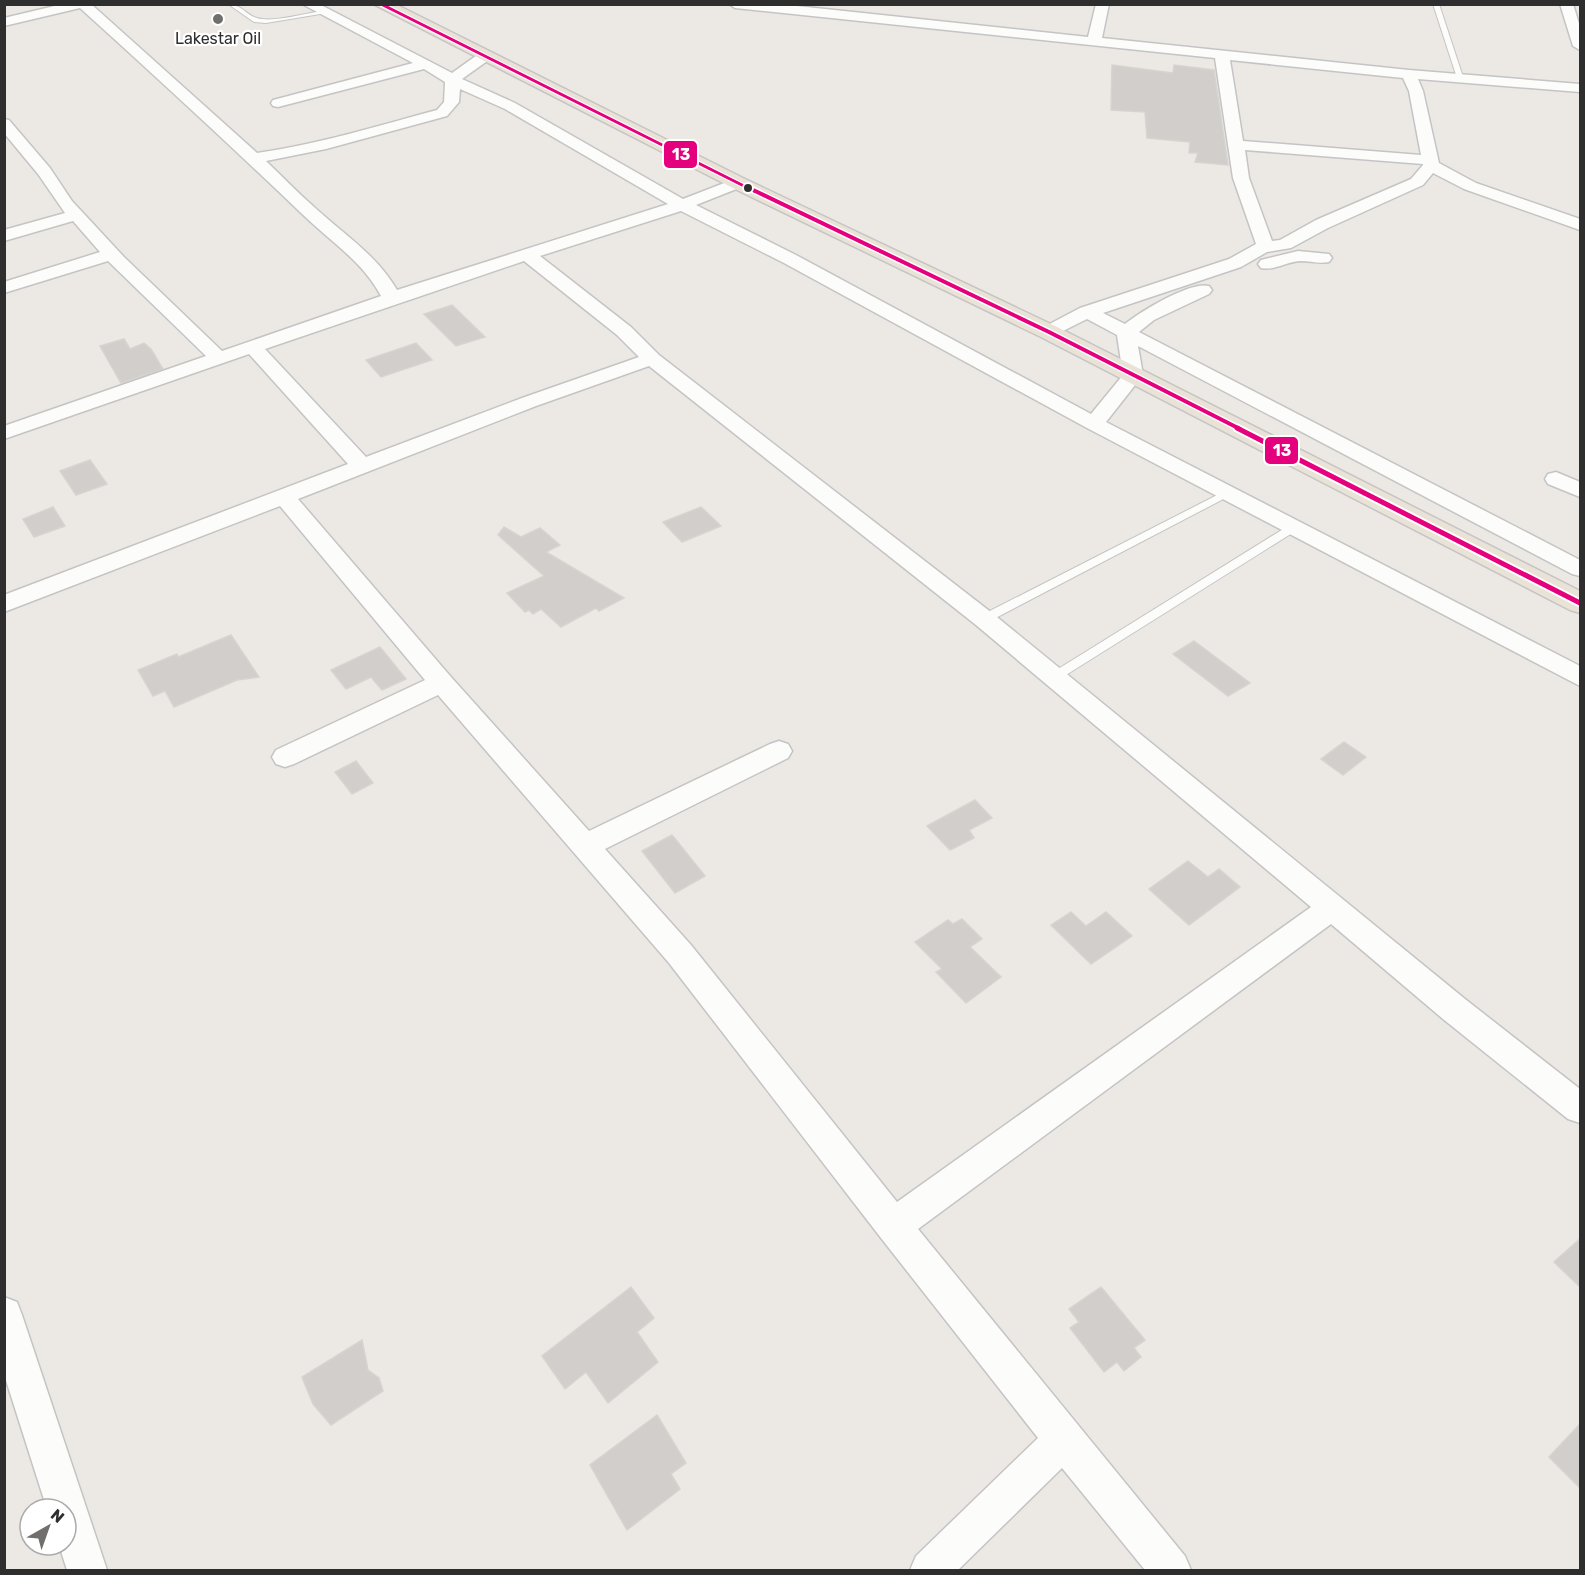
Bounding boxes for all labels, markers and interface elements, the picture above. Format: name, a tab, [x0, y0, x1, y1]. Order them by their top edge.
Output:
marker: Lakestar Oil	[211, 12, 225, 26]
place label: Lakestar Oil	[175, 29, 261, 48]
line badge: 13	[663, 140, 698, 169]
text: 13	[672, 145, 690, 164]
unlabelled marker	[742, 182, 754, 194]
line badge: 13	[1264, 436, 1299, 465]
text: 13	[1273, 441, 1291, 460]
north arrow	[18, 1497, 78, 1557]
text: N	[47, 1505, 68, 1527]

